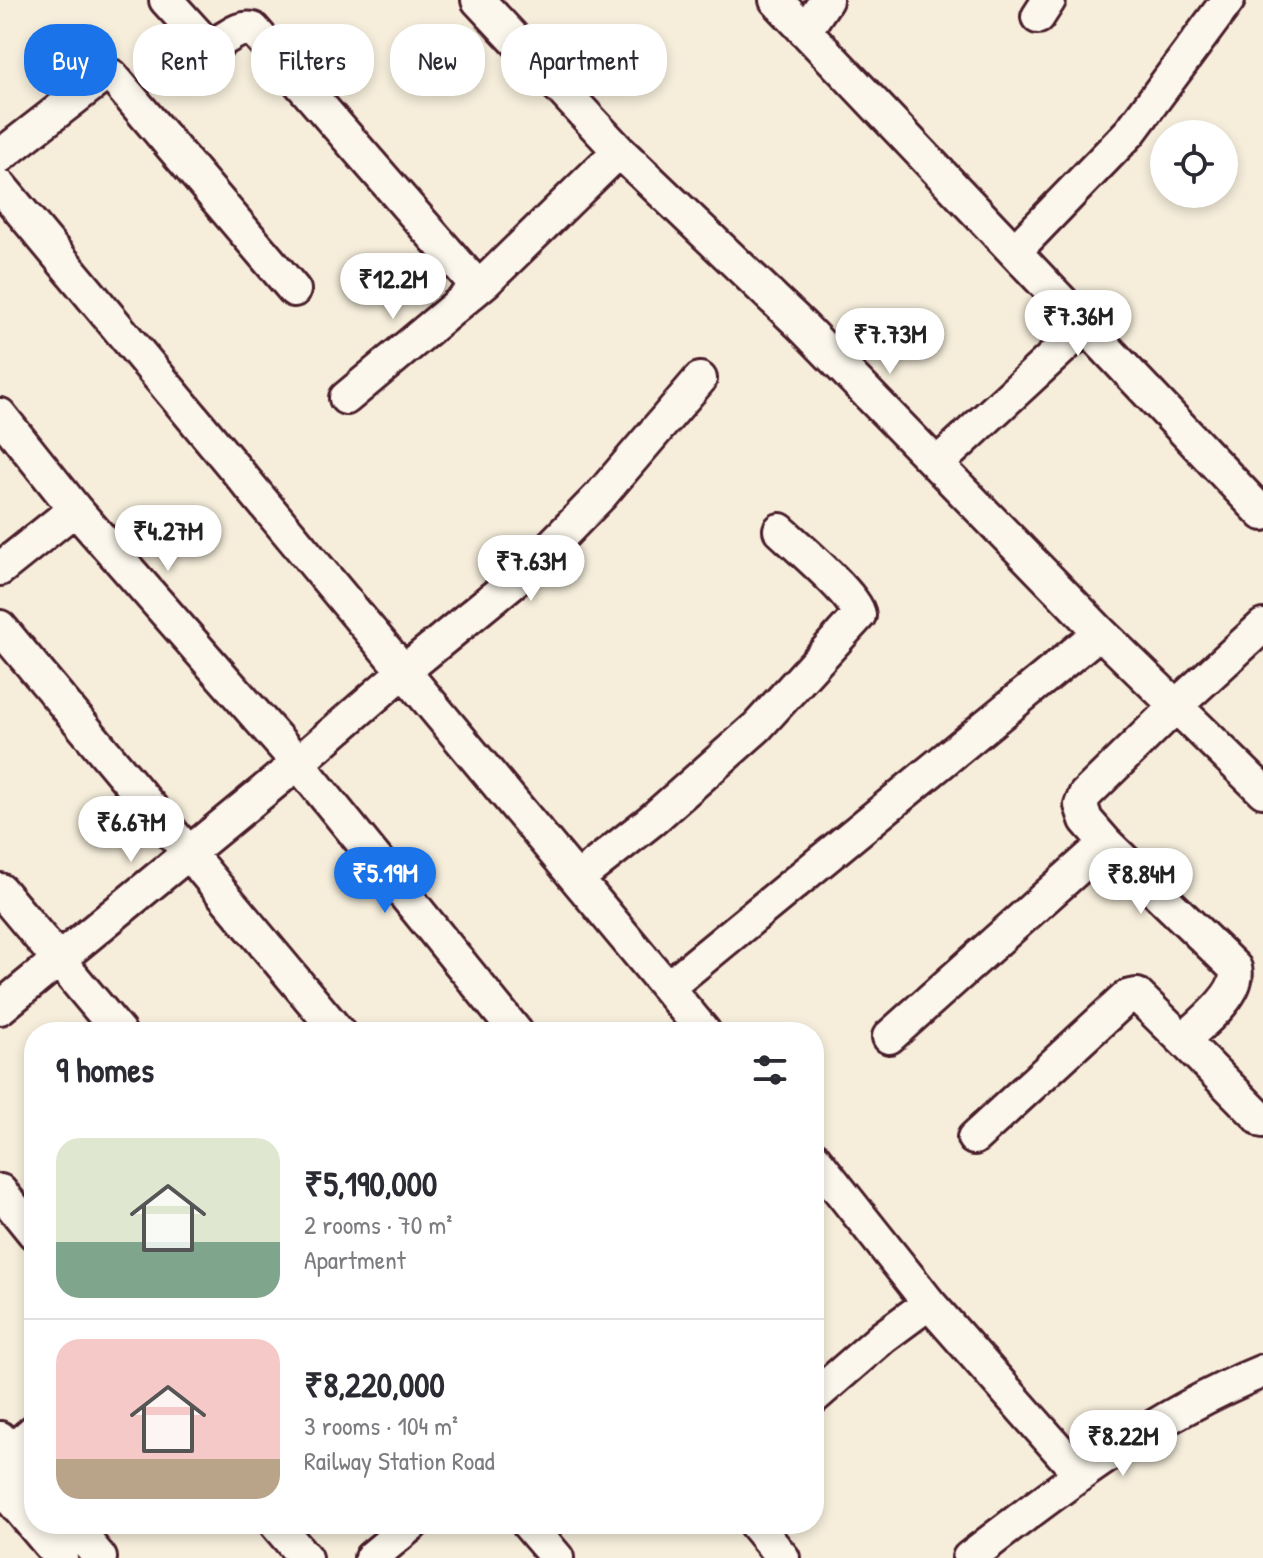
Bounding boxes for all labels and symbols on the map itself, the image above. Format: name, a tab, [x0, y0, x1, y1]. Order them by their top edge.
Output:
pin: ₹12.2M	[328, 253, 458, 321]
pin: ₹7.36M	[1013, 290, 1143, 358]
pin: ₹7.73M	[825, 308, 955, 376]
pin: ₹4.27M	[103, 505, 233, 573]
pin: ₹7.63M	[466, 535, 596, 603]
pin: ₹6.67M	[66, 796, 196, 864]
pin: ₹5.19M	[320, 847, 450, 915]
pin: ₹8.84M	[1076, 848, 1206, 916]
pin: ₹8.22M	[1058, 1410, 1188, 1478]

